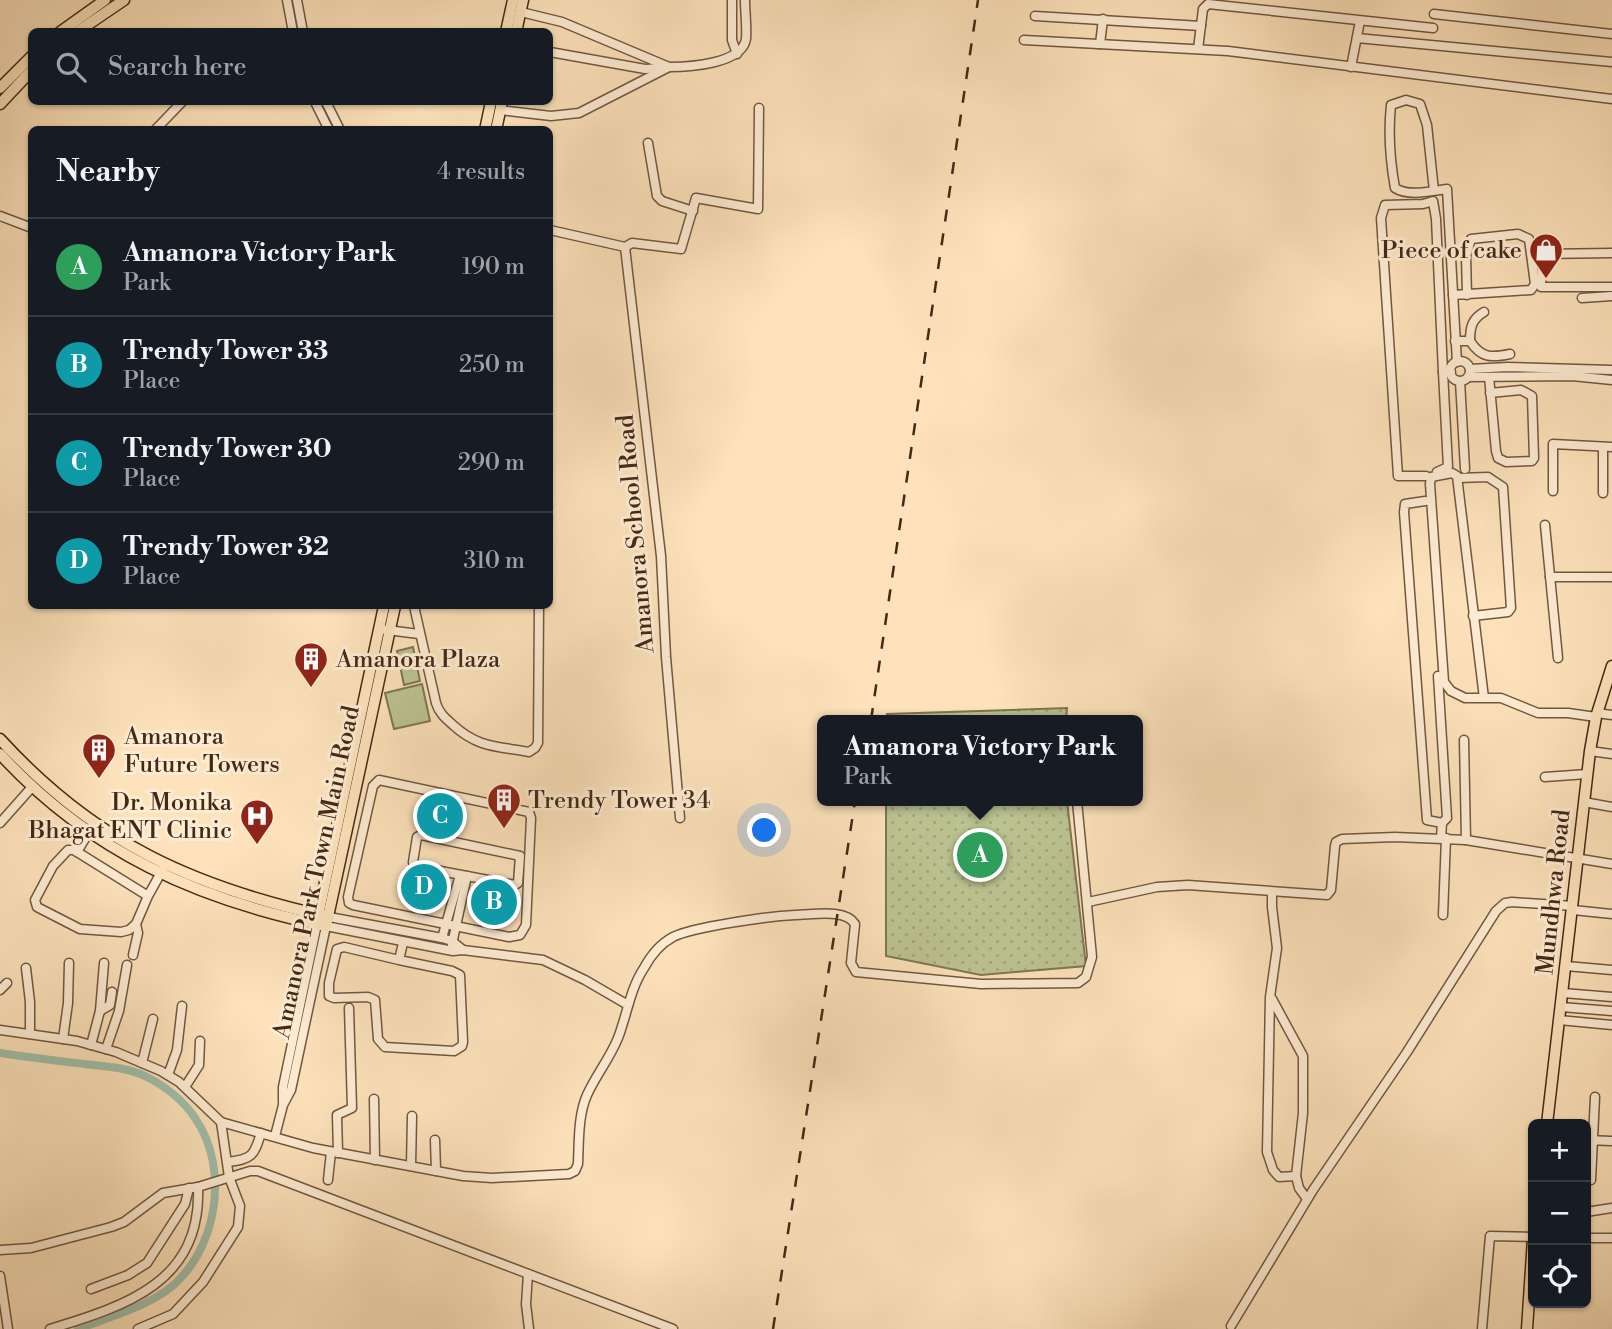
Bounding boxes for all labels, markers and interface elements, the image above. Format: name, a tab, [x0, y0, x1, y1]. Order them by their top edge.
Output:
search box	[28, 28, 553, 105]
icon: search	[52, 48, 90, 86]
text: Search here	[108, 51, 247, 83]
text: Nearby	[56, 153, 160, 191]
text: 4 results	[437, 158, 525, 186]
shop icon: Piece of cake	[1527, 231, 1565, 280]
place label: Piece of cake	[1381, 236, 1522, 266]
text: Amanora Victory Park	[123, 237, 396, 269]
text: A	[71, 253, 87, 281]
text: 190 m	[462, 253, 525, 281]
text: Park	[123, 269, 171, 297]
text: Trendy Tower 33	[123, 335, 328, 367]
text: B	[70, 351, 88, 379]
text: 250 m	[459, 351, 525, 379]
text: Place	[123, 367, 180, 395]
street label: Amanora School Road	[611, 413, 661, 656]
text: Trendy Tower 30	[123, 433, 332, 465]
text: C	[71, 449, 87, 477]
text: 290 m	[458, 449, 525, 477]
text: Place	[123, 465, 180, 493]
text: Trendy Tower 32	[123, 531, 329, 563]
text: D	[70, 547, 88, 575]
text: 310 m	[464, 547, 525, 575]
text: Place	[123, 563, 180, 591]
building icon: Amanora Plaza	[292, 640, 330, 689]
place label: Amanora Plaza	[335, 645, 501, 675]
street label: Amanora Park Town Main Road	[267, 703, 367, 1042]
popup	[817, 715, 1143, 806]
place label: Amanora Future Towers	[123, 722, 280, 780]
building icon: Amanora Future Towers	[80, 731, 118, 780]
text: Amanora Victory Park	[844, 731, 1116, 763]
text: Park	[844, 763, 891, 791]
building icon: Trendy Tower 34	[485, 781, 523, 830]
place label: Trendy Tower 34	[528, 786, 711, 816]
place label: Dr. Monika Bhagat ENT Clinic	[28, 788, 233, 846]
pin: C	[417, 790, 463, 842]
hospital icon: Dr. Monika Bhagat ENT Clinic	[238, 797, 276, 846]
street label: Mundhwa Road	[1530, 807, 1578, 976]
your location	[747, 813, 781, 847]
pin: A	[957, 829, 1003, 881]
pin: D	[401, 861, 447, 913]
pin: B	[471, 876, 517, 928]
map controls	[1528, 1119, 1591, 1308]
button: +	[1528, 1119, 1591, 1182]
button: −	[1528, 1182, 1591, 1245]
button: locate	[1528, 1245, 1591, 1308]

